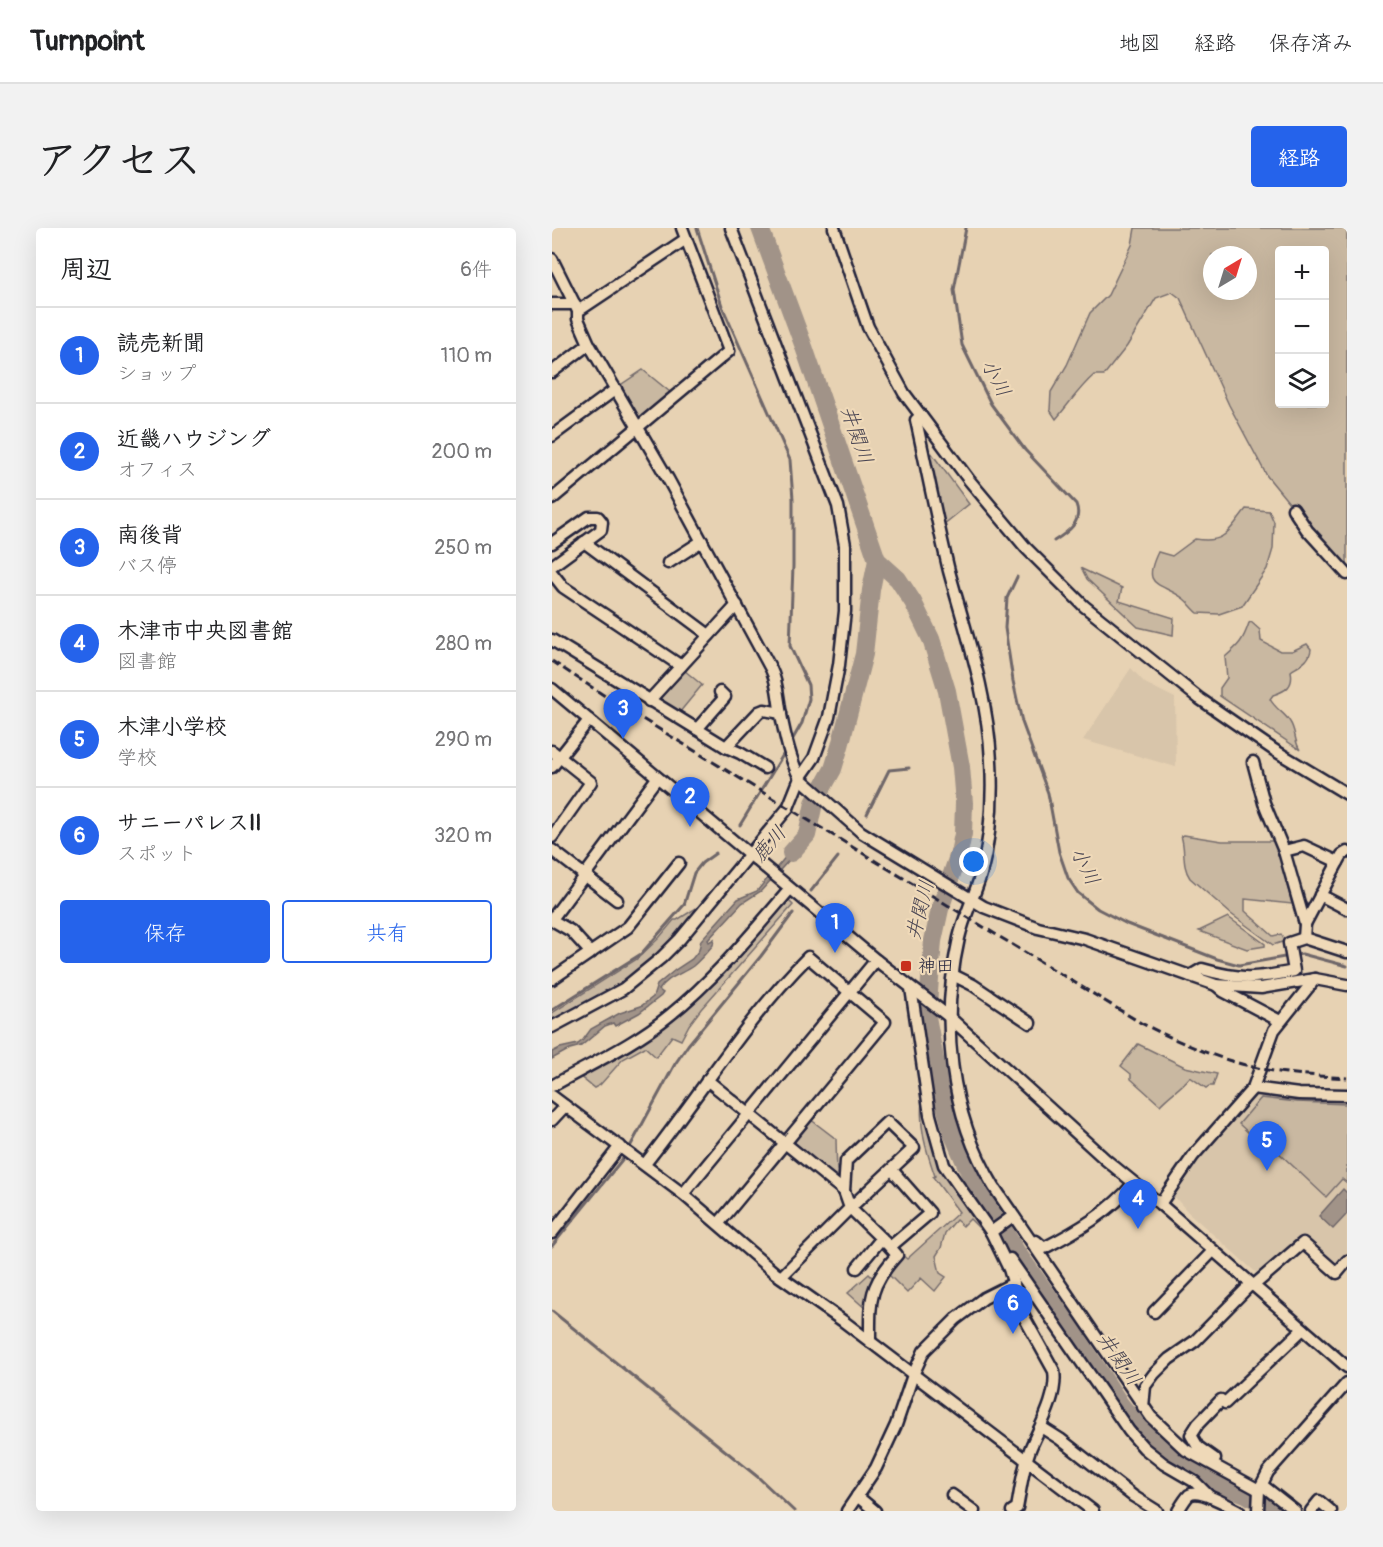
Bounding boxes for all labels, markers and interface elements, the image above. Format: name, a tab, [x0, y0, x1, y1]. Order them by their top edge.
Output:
text: Turnpoint	[30, 24, 144, 59]
text: 地図	[1119, 30, 1161, 57]
text: 経路	[1194, 30, 1236, 57]
text: 保存済み	[1269, 30, 1353, 57]
button: 経路	[1251, 126, 1347, 187]
text: アクセス	[36, 135, 201, 187]
north arrow	[1203, 246, 1257, 300]
map controls	[1275, 246, 1329, 408]
button: +	[1275, 246, 1329, 300]
text: 周辺	[60, 254, 112, 286]
text: 6件	[460, 257, 492, 282]
button: −	[1275, 300, 1329, 354]
text: 読売新聞	[117, 329, 205, 357]
text: 1	[76, 343, 83, 368]
text: 110 m	[441, 343, 492, 368]
water label: 小川	[976, 354, 1016, 402]
button: layers	[1275, 354, 1329, 408]
text: ショップ	[117, 361, 196, 386]
water label: 井関川	[835, 403, 879, 467]
text: 近畿ハウジング	[117, 425, 271, 453]
text: 2	[74, 439, 85, 464]
text: 200 m	[431, 439, 492, 464]
text: オフィス	[117, 457, 197, 482]
text: 南後背	[117, 521, 183, 549]
text: 3	[74, 535, 85, 560]
text: 250 m	[434, 535, 492, 560]
text: バス停	[117, 553, 177, 578]
text: 木津市中央図書館	[117, 617, 293, 645]
text: 4	[74, 631, 85, 656]
text: 280 m	[435, 631, 492, 656]
text: 図書館	[117, 649, 177, 674]
pin: 3	[604, 690, 642, 739]
text: 木津小学校	[117, 713, 227, 741]
text: 5	[74, 727, 85, 752]
text: 290 m	[435, 727, 492, 752]
text: 学校	[117, 745, 157, 770]
pin: 2	[670, 778, 710, 827]
text: サニーパレスII	[117, 809, 261, 837]
water label: 鹿川	[746, 821, 792, 867]
text: 6	[74, 823, 85, 848]
text: 320 m	[434, 823, 492, 848]
text: スポット	[117, 841, 197, 866]
water label: 小川	[1065, 843, 1105, 889]
your location	[959, 847, 988, 876]
water label: 井関川	[901, 878, 939, 942]
button: 保存	[60, 900, 270, 963]
button: 共有	[282, 900, 492, 963]
pin: 1	[816, 904, 854, 953]
place label: 神田	[918, 955, 954, 978]
marker: 神田	[899, 959, 913, 973]
pin: 5	[1248, 1122, 1286, 1171]
pin: 4	[1118, 1180, 1158, 1229]
pin: 6	[994, 1284, 1032, 1334]
water label: 井関川	[1092, 1327, 1146, 1391]

